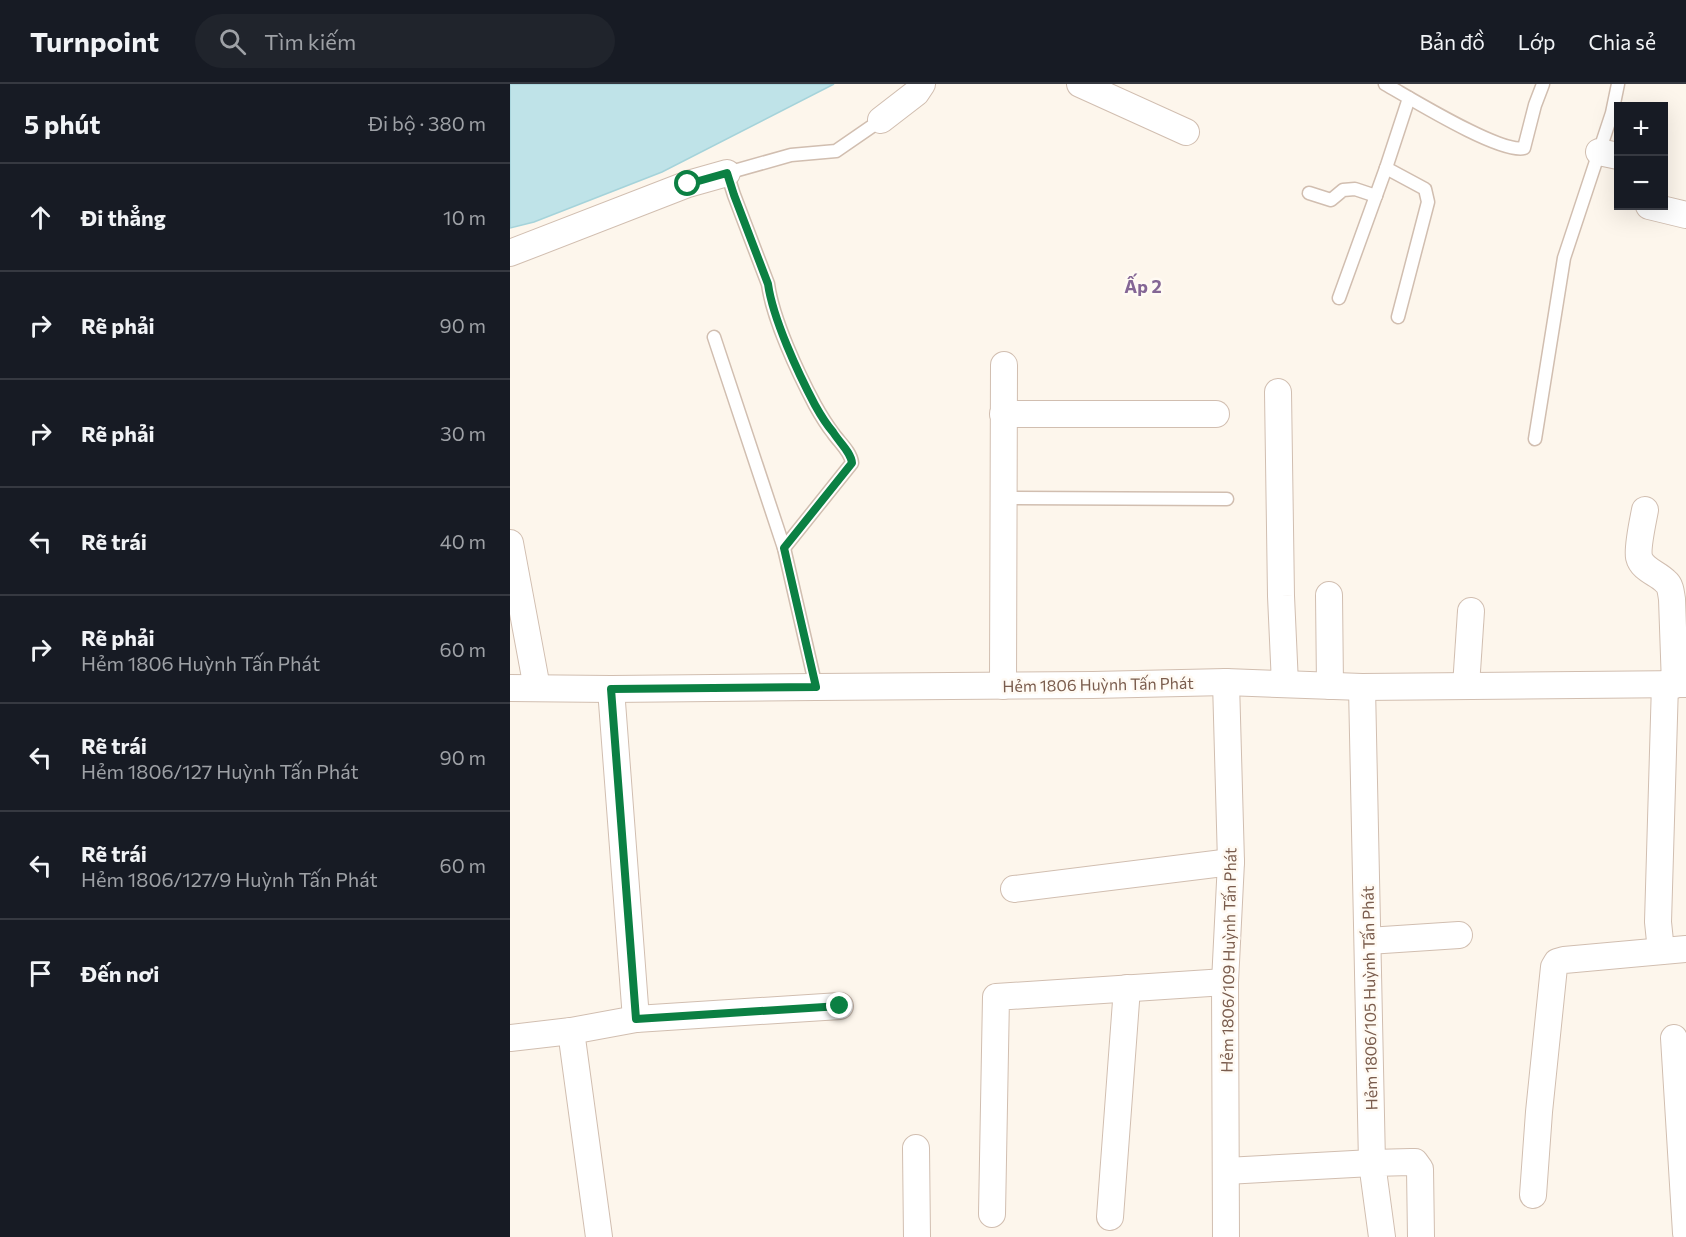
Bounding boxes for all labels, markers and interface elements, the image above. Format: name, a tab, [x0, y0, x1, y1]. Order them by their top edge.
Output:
search box	[195, 14, 615, 68]
text: Turnpoint	[30, 24, 159, 58]
icon: search	[216, 25, 249, 58]
text: Tìm kiếm	[264, 28, 356, 55]
text: Bản đồ	[1420, 29, 1485, 54]
text: Lớp	[1518, 29, 1556, 54]
text: Chia sẻ	[1589, 29, 1656, 54]
map controls	[1614, 102, 1668, 210]
button: +	[1614, 102, 1668, 156]
text: 5 phút	[24, 108, 100, 139]
text: Đi bộ · 380 m	[368, 111, 486, 135]
button: −	[1614, 156, 1668, 210]
route start	[674, 170, 700, 196]
icon: ahead	[24, 201, 57, 234]
text: Đi thẳng	[81, 204, 166, 231]
text: 10 m	[443, 205, 486, 229]
district label: Ấp 2	[1124, 273, 1162, 297]
icon: right	[24, 309, 57, 342]
text: Rẽ phải	[81, 312, 155, 339]
text: 90 m	[440, 313, 486, 337]
icon: right	[24, 417, 57, 450]
text: Rẽ phải	[81, 420, 155, 447]
text: 30 m	[440, 421, 486, 445]
icon: left	[24, 525, 57, 558]
text: Rẽ trái	[81, 528, 147, 555]
text: 40 m	[440, 529, 486, 553]
text: Rẽ phải	[81, 624, 155, 651]
icon: right	[24, 633, 57, 666]
text: 60 m	[440, 637, 486, 661]
text: Hẻm 1806 Huỳnh Tấn Phát	[81, 651, 320, 675]
street label: Hẻm 1806 Huỳnh Tấn Phát	[1002, 673, 1194, 695]
text: Rẽ trái	[81, 732, 147, 759]
icon: left	[24, 741, 57, 774]
text: 90 m	[440, 745, 486, 769]
text: Hẻm 1806/127 Huỳnh Tấn Phát	[81, 759, 359, 783]
text: Rẽ trái	[81, 840, 147, 867]
street label: Hẻm 1806/109 Huỳnh Tấn Phát	[1217, 847, 1239, 1073]
icon: left	[24, 849, 57, 882]
text: 60 m	[440, 853, 486, 877]
text: Hẻm 1806/127/9 Huỳnh Tấn Phát	[81, 867, 378, 891]
street label: Hẻm 1806/105 Huỳnh Tấn Phát	[1358, 885, 1380, 1110]
icon: arrive	[24, 957, 57, 990]
text: Đến nơi	[81, 960, 159, 987]
route end	[826, 992, 852, 1018]

